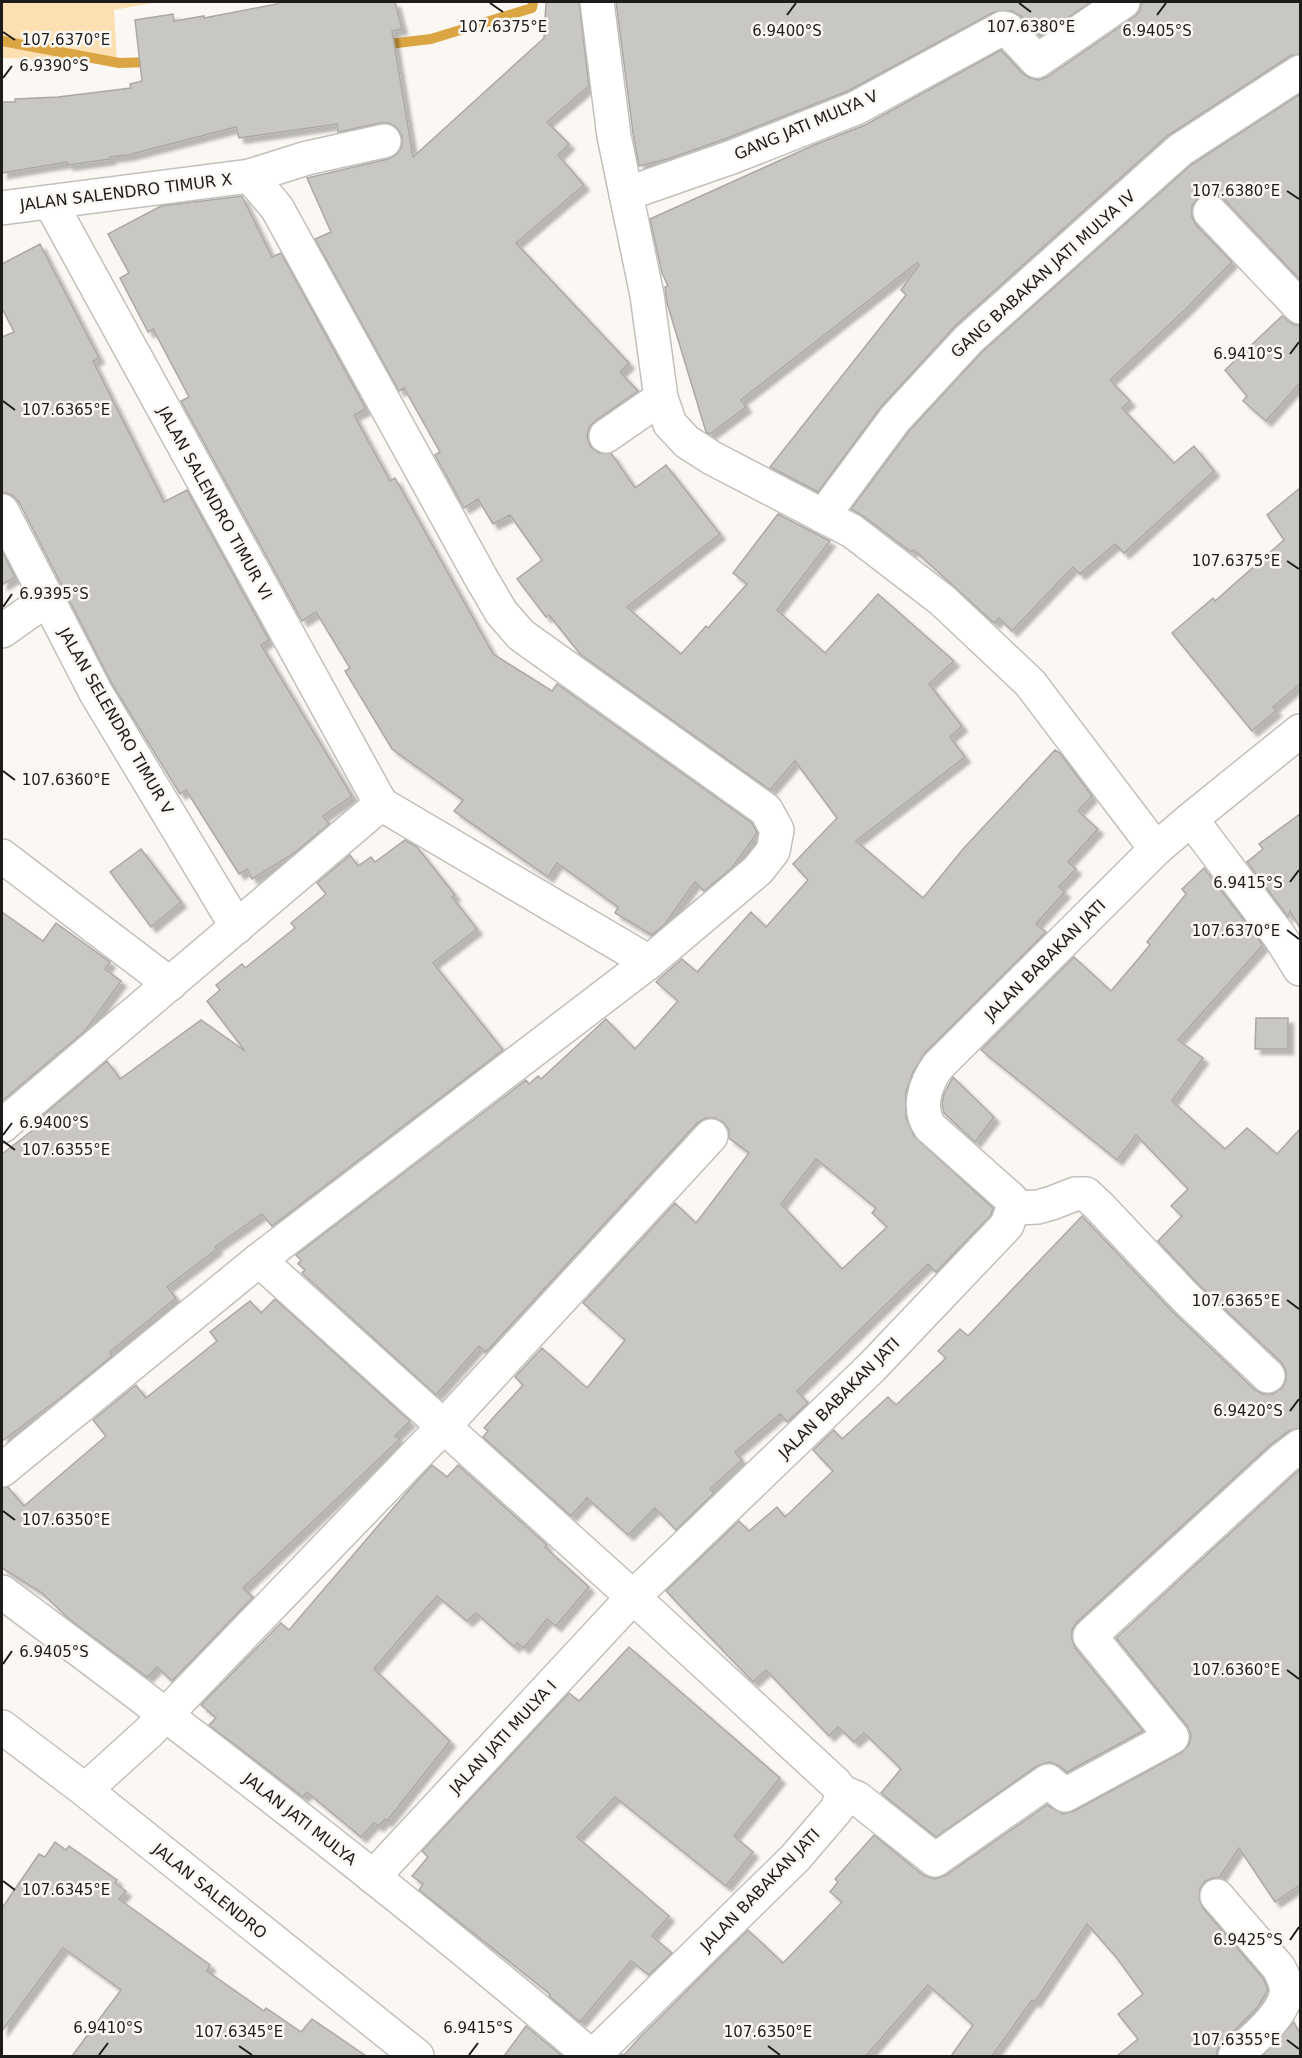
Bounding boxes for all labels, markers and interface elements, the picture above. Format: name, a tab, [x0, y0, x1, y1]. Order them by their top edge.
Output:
text: 107.6375°E	[459, 18, 547, 36]
text: 107.6380°E	[987, 18, 1075, 36]
text: 6.9400°S	[752, 22, 822, 40]
text: 6.9405°S	[1122, 22, 1192, 40]
text: 107.6370°E	[22, 31, 110, 49]
text: 6.9390°S	[19, 57, 89, 75]
street label: GANG JATI MULYA V	[731, 86, 881, 164]
street label: JALAN SALENDRO TIMUR X	[18, 170, 233, 215]
text: 107.6380°E	[1192, 182, 1280, 200]
street label: GANG BABAKAN JATI MULYA IV	[947, 186, 1139, 362]
text: 6.9410°S	[1213, 345, 1283, 363]
text: 107.6365°E	[22, 401, 110, 419]
street label: JALAN SALENDRO TIMUR VI	[153, 402, 276, 603]
text: 107.6375°E	[1192, 552, 1280, 570]
text: 6.9395°S	[19, 585, 89, 603]
street label: JALAN SELENDRO TIMUR V	[54, 623, 177, 818]
text: 107.6360°E	[22, 771, 110, 789]
text: 6.9415°S	[1213, 874, 1283, 892]
street label: JALAN BABAKAN JATI	[980, 896, 1109, 1025]
text: 107.6370°E	[1192, 922, 1280, 940]
text: 6.9400°S	[19, 1114, 89, 1132]
text: 107.6355°E	[22, 1141, 110, 1159]
text: 107.6365°E	[1192, 1292, 1280, 1310]
street label: JALAN BABAKAN JATI	[774, 1334, 903, 1463]
text: 6.9420°S	[1213, 1402, 1283, 1420]
text: 107.6350°E	[22, 1511, 110, 1529]
text: 6.9405°S	[19, 1643, 89, 1661]
text: 107.6360°E	[1192, 1661, 1280, 1679]
street label: JALAN JATI MULYA I	[445, 1676, 560, 1798]
street label: JALAN JATI MULYA	[239, 1768, 360, 1869]
street label: JALAN BABAKAN JATI	[696, 1825, 824, 1956]
street label: JALAN SALENDRO	[148, 1839, 271, 1943]
text: 107.6345°E	[22, 1881, 110, 1899]
text: 6.9425°S	[1213, 1931, 1283, 1949]
text: 6.9410°S	[73, 2019, 143, 2037]
text: 6.9415°S	[443, 2019, 513, 2037]
text: 107.6345°E	[195, 2023, 283, 2041]
text: 107.6350°E	[724, 2023, 812, 2041]
text: 107.6355°E	[1192, 2031, 1280, 2049]

